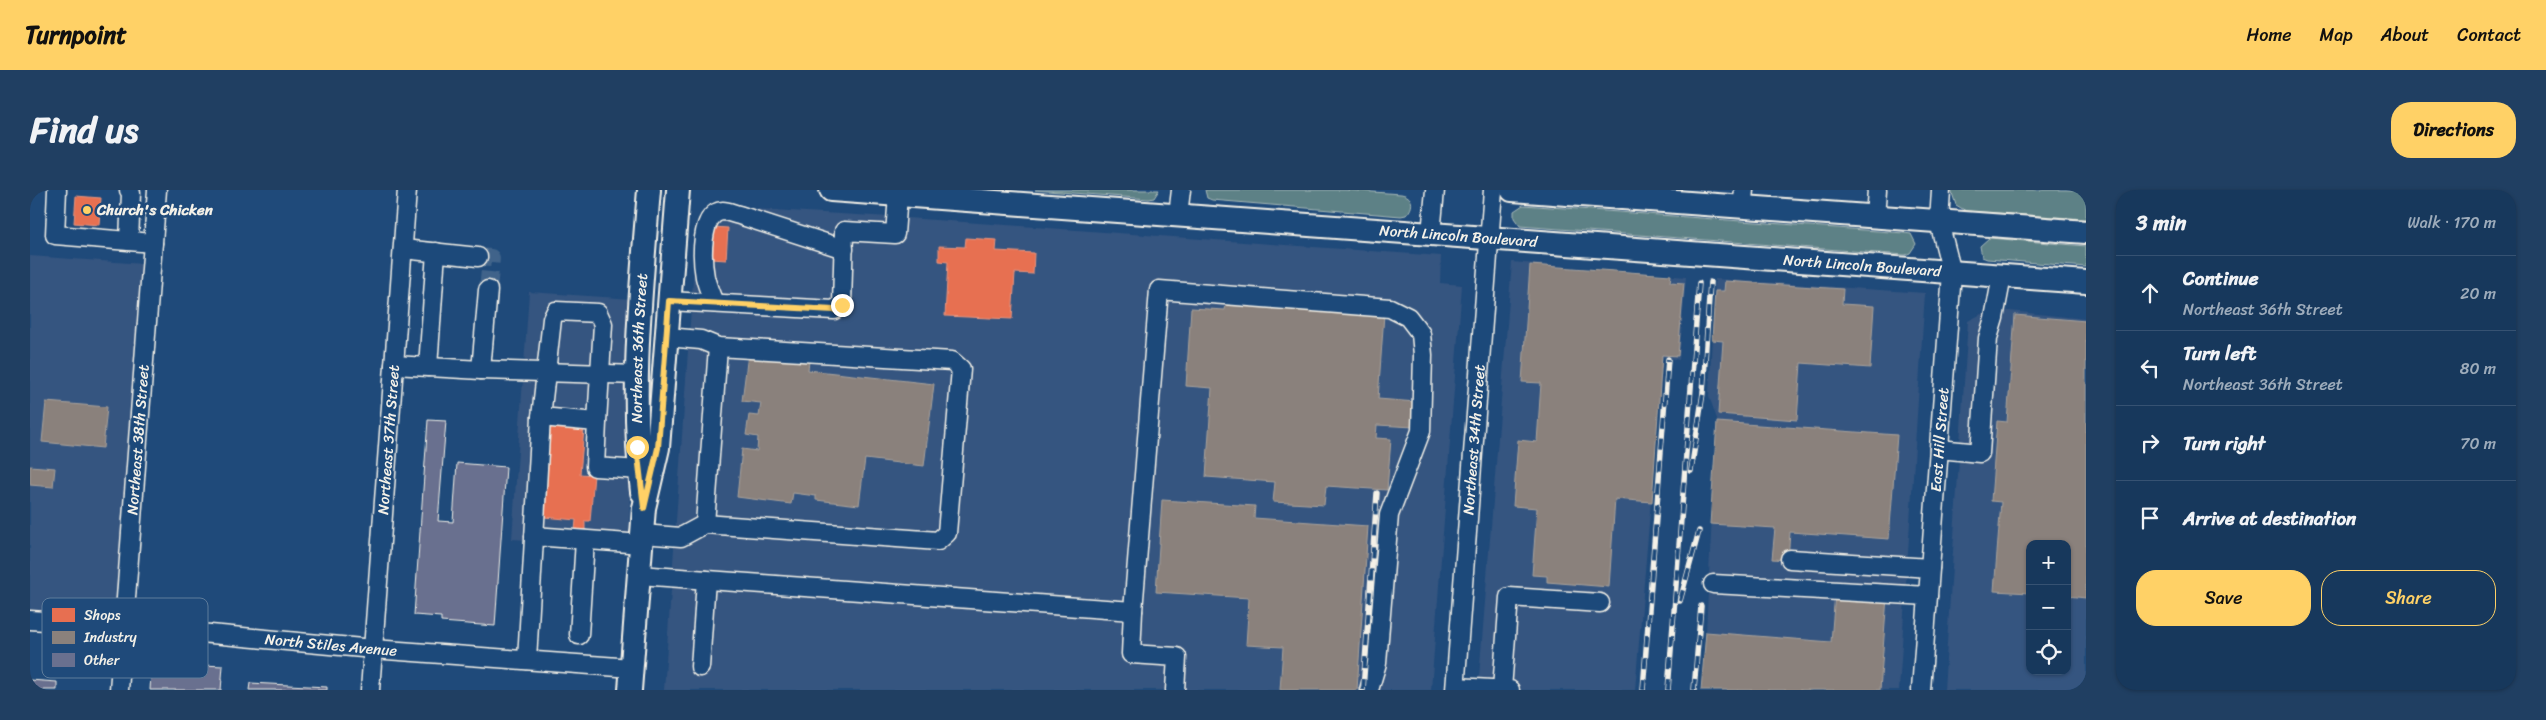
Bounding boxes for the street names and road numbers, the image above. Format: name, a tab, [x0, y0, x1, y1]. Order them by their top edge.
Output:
street label: North Lincoln Boulevard	[1378, 217, 1539, 255]
street label: North Lincoln Boulevard	[1782, 247, 1943, 284]
street label: Northeast 36th Street	[624, 272, 655, 423]
street label: Northeast 38th Street	[119, 363, 157, 516]
street label: Northeast 37th Street	[370, 363, 407, 515]
street label: Northeast 34th Street	[1455, 363, 1493, 516]
street label: East Hill Street	[1923, 386, 1956, 493]
street label: North Stiles Avenue	[264, 626, 398, 664]

